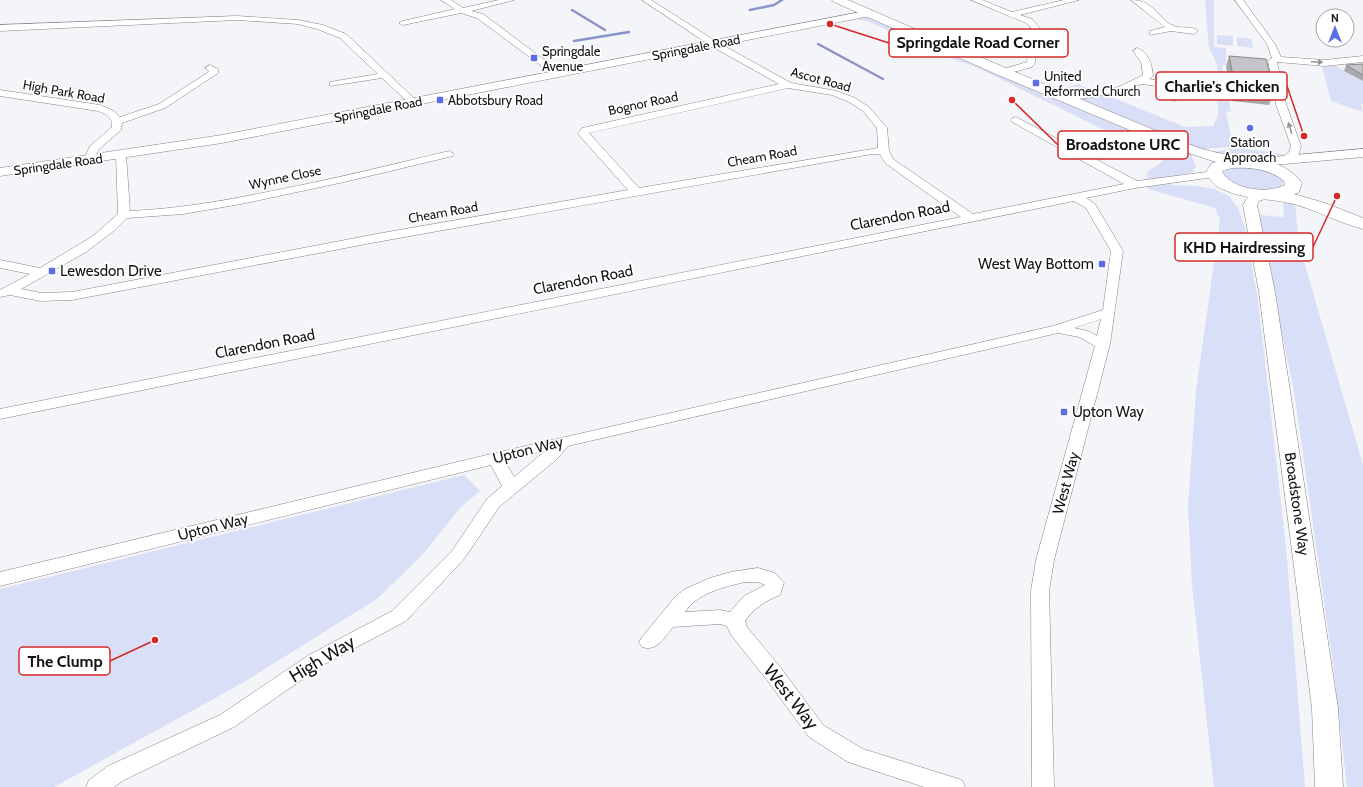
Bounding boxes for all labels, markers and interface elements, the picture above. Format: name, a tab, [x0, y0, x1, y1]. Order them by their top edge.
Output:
north arrow	[1315, 8, 1355, 48]
text: N	[1331, 11, 1339, 25]
callout: Springdale Road Corner	[889, 29, 1068, 57]
street label: Springdale Road	[650, 31, 742, 63]
text: Springdale Road Corner	[896, 33, 1060, 52]
place label: Springdale Avenue	[542, 43, 601, 74]
marker: Springdale Avenue	[529, 53, 539, 63]
one-way arrow	[1311, 59, 1323, 66]
street label: Ascot Road	[789, 63, 853, 95]
place label: United Reformed Church	[1044, 68, 1141, 99]
callout: Charlie's Chicken	[1156, 72, 1287, 100]
street label: High Park Road	[22, 76, 106, 106]
text: Charlie's Chicken	[1164, 77, 1280, 96]
marker: United Reformed Church	[1031, 78, 1041, 88]
street label: Bognor Road	[607, 88, 679, 118]
place label: Abbotsbury Road	[448, 92, 543, 108]
street label: Springdale Road	[332, 93, 424, 125]
marker: Abbotsbury Road	[435, 95, 445, 105]
one-way arrow	[1287, 121, 1293, 133]
marker: Station Approach	[1245, 123, 1255, 133]
callout: Broadstone URC	[1058, 131, 1188, 159]
place label: Station Approach	[1224, 134, 1276, 165]
text: Broadstone URC	[1066, 135, 1181, 154]
street label: Cheam Road	[726, 142, 798, 170]
street label: Springdale Road	[13, 150, 103, 178]
street label: Wynne Close	[248, 162, 323, 192]
street label: Clarendon Road	[848, 197, 952, 235]
street label: Cheam Road	[407, 198, 479, 226]
callout: KHD Hairdressing	[1175, 233, 1313, 261]
text: KHD Hairdressing	[1183, 238, 1305, 257]
place label: West Way Bottom	[978, 255, 1094, 273]
marker: West Way Bottom	[1097, 259, 1107, 269]
street label: Clarendon Road	[531, 261, 635, 299]
place label: Lewesdon Drive	[60, 262, 162, 280]
marker: Lewesdon Drive	[47, 266, 57, 276]
street label: Clarendon Road	[213, 325, 317, 363]
place label: Upton Way	[1072, 403, 1144, 421]
marker: Upton Way	[1059, 407, 1069, 417]
street label: Upton Way	[491, 432, 565, 467]
street label: West Way	[1049, 449, 1083, 516]
street label: Broadstone Way	[1281, 451, 1313, 557]
street label: Upton Way	[176, 509, 250, 544]
street label: High Way	[285, 631, 359, 687]
callout: The Clump	[19, 647, 110, 675]
text: The Clump	[27, 652, 103, 671]
street label: West Way	[759, 660, 823, 734]

